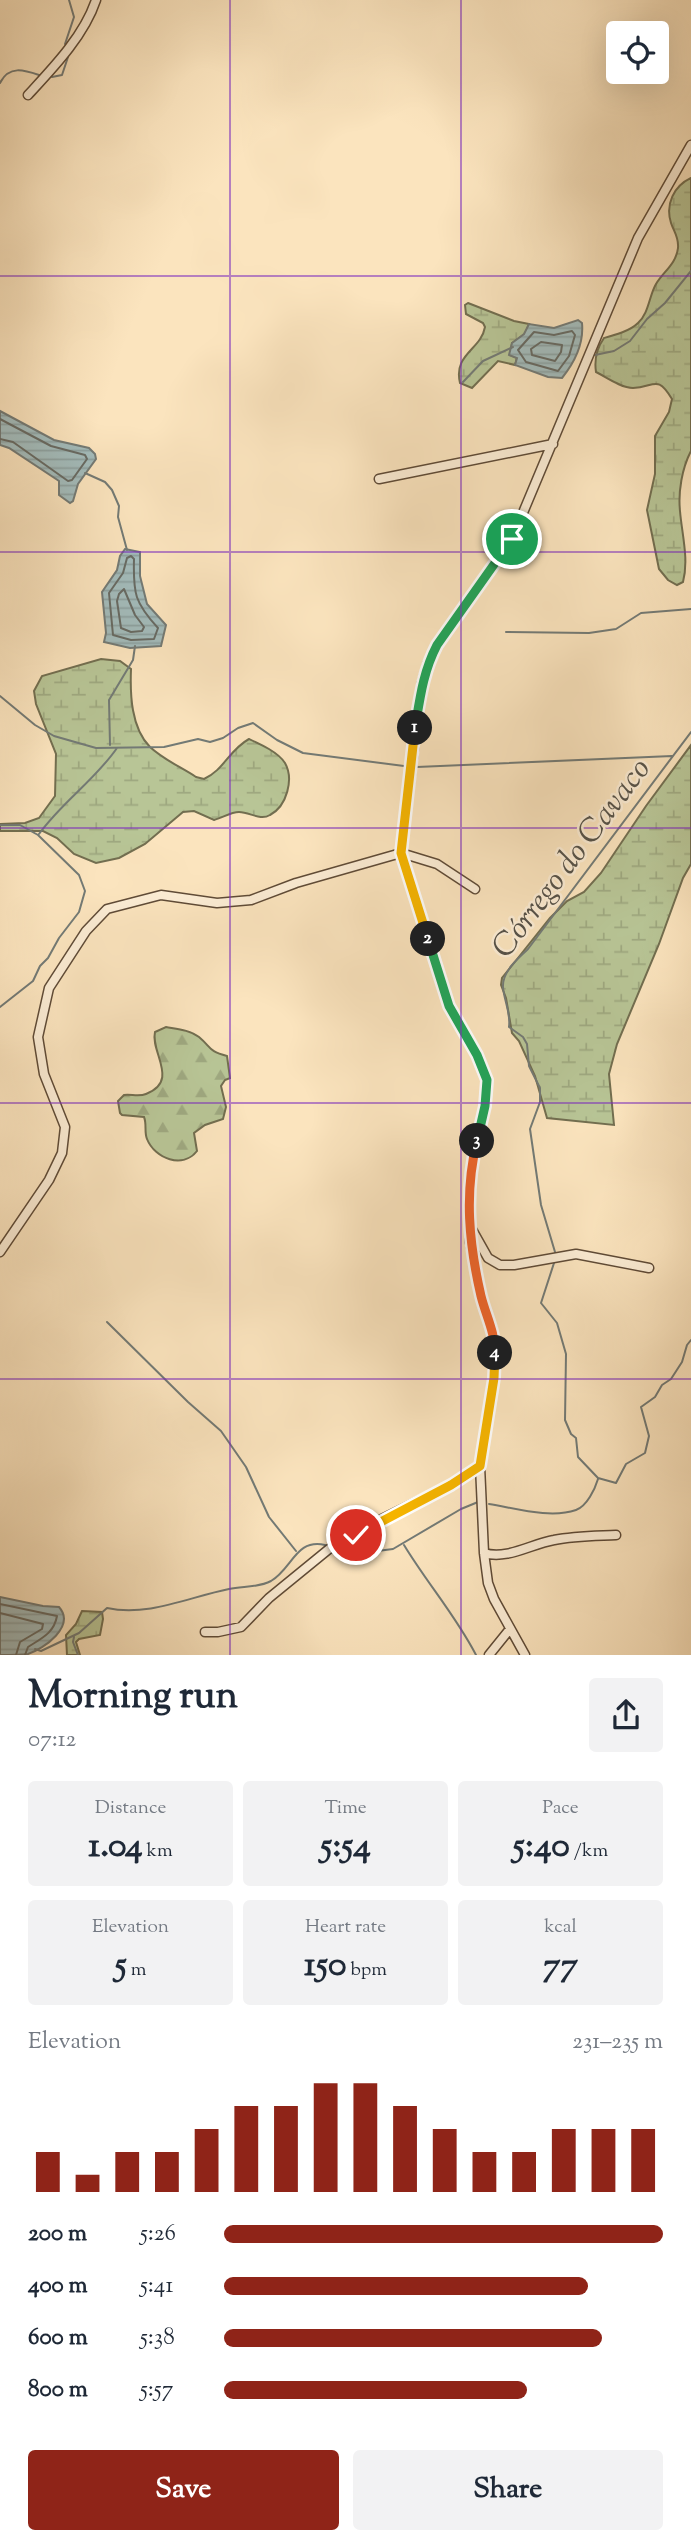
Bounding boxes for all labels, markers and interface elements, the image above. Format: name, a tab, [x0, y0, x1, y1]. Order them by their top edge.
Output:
map controls	[606, 21, 669, 84]
button: locate	[606, 21, 669, 84]
pin	[482, 509, 542, 569]
icon: arrive	[493, 520, 531, 558]
pin: 1	[398, 710, 432, 746]
text: 1	[411, 714, 418, 741]
water label: Córrego do Cavaco	[482, 749, 663, 969]
pin: 2	[410, 922, 446, 956]
text: 2	[423, 925, 432, 952]
pin: 3	[460, 1124, 494, 1158]
text: 3	[473, 1127, 480, 1154]
pin: 4	[477, 1336, 512, 1370]
text: 4	[490, 1339, 499, 1366]
pin	[326, 1505, 386, 1565]
icon: check	[337, 1516, 375, 1554]
text: Morning run	[28, 1671, 238, 1725]
button: share	[589, 1678, 663, 1752]
text: 07:12	[28, 1724, 76, 1757]
text: Distance	[95, 1795, 166, 1822]
text: Time	[324, 1795, 367, 1822]
text: Pace	[542, 1795, 579, 1822]
text: 1.04	[88, 1822, 143, 1873]
text: 5:54	[320, 1822, 371, 1873]
text: 5:40	[513, 1822, 570, 1873]
text: km	[143, 1838, 173, 1865]
text: /km	[570, 1838, 608, 1865]
text: Elevation	[92, 1914, 169, 1941]
text: Heart rate	[305, 1914, 386, 1941]
text: kcal	[544, 1914, 577, 1941]
text: 5	[115, 1941, 127, 1992]
text: 150	[304, 1941, 346, 1992]
text: 77	[543, 1941, 578, 1992]
text: m	[127, 1957, 146, 1984]
text: bpm	[346, 1957, 387, 1984]
text: Elevation	[28, 2026, 121, 2059]
text: 231–235 m	[572, 2026, 663, 2059]
text: 200 m	[28, 2218, 87, 2251]
text: 5:26	[140, 2218, 176, 2251]
text: 400 m	[28, 2270, 88, 2303]
text: 5:41	[140, 2270, 173, 2303]
text: 600 m	[28, 2322, 88, 2355]
text: 5:38	[140, 2322, 175, 2355]
text: 800 m	[28, 2374, 88, 2407]
text: 5:57	[140, 2374, 173, 2407]
button: Save	[28, 2450, 339, 2530]
button: Share	[353, 2450, 663, 2530]

